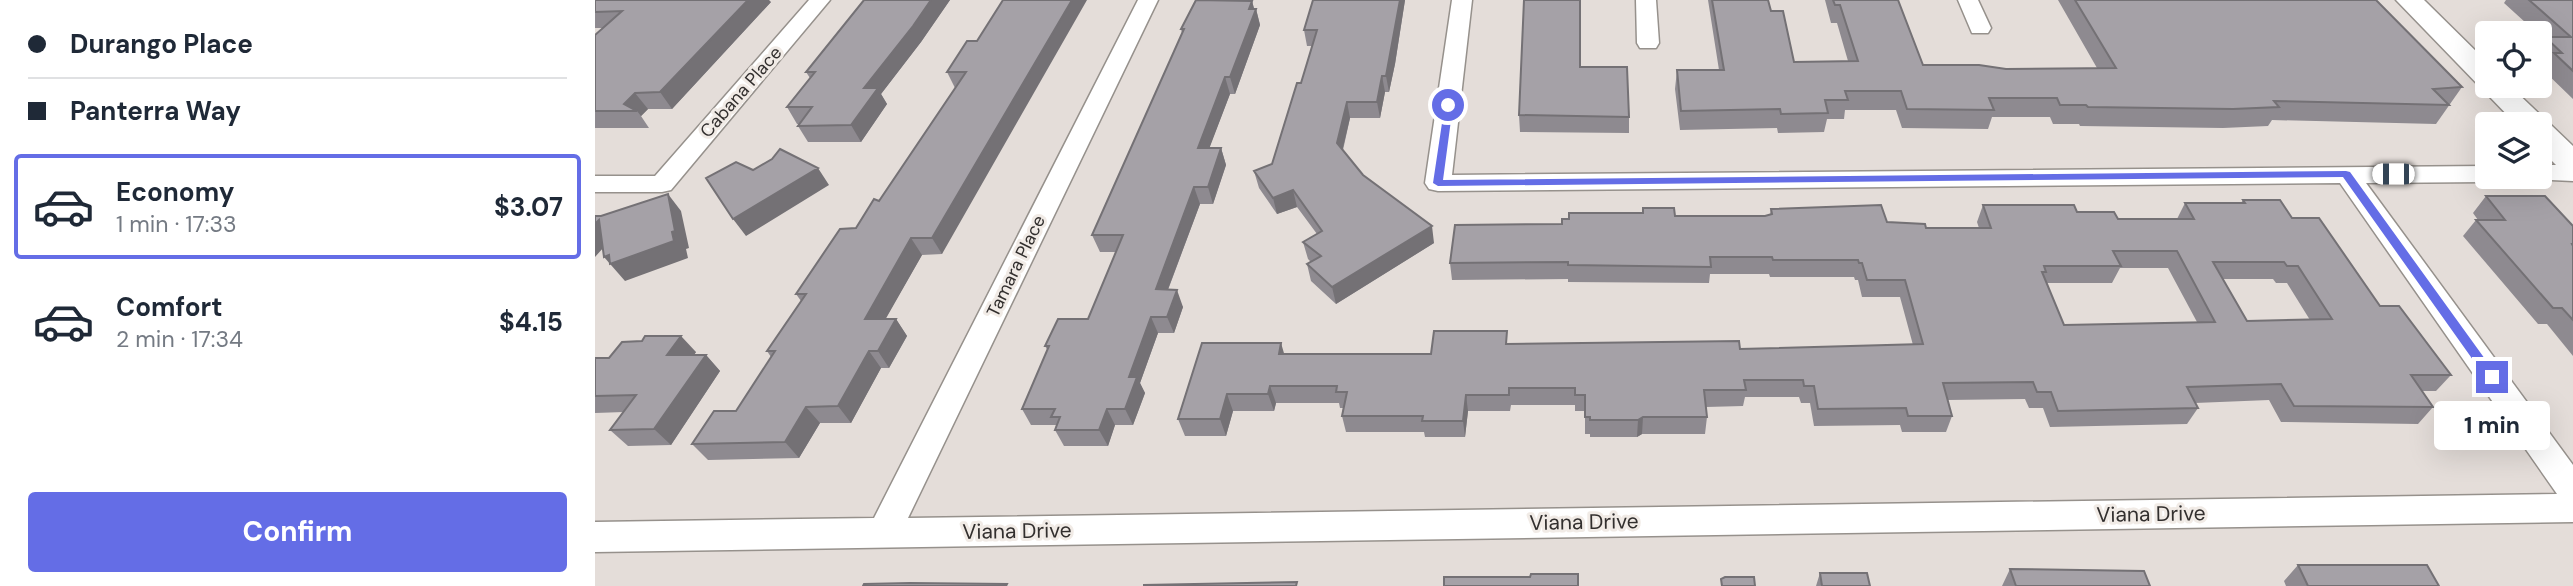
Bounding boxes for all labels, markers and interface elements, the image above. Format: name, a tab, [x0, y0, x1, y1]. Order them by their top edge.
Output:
map controls	[2475, 21, 2552, 189]
button: locate	[2475, 21, 2552, 98]
text: Durango Place	[70, 27, 253, 61]
street label: Cabana Place	[695, 41, 787, 143]
route start	[1432, 89, 1464, 121]
text: Panterra Way	[70, 94, 241, 128]
button: layers	[2475, 112, 2552, 189]
car	[2373, 164, 2415, 185]
icon: car	[32, 175, 95, 238]
text: Economy	[116, 175, 234, 209]
text: $3.07	[494, 190, 563, 224]
text: 1 min · 17:33	[116, 209, 237, 239]
street label: Tamara Place	[981, 211, 1051, 321]
icon: car	[32, 290, 95, 353]
text: Comfort	[116, 290, 222, 324]
text: $4.15	[499, 305, 563, 339]
text: 2 min · 17:34	[116, 324, 243, 354]
route end	[2476, 361, 2508, 393]
callout: 1 min	[2434, 402, 2550, 450]
text: 1 min	[2464, 410, 2520, 440]
button: Confirm	[28, 492, 567, 572]
street label: Viana Drive	[2096, 499, 2206, 529]
street label: Viana Drive	[1529, 507, 1639, 537]
street label: Viana Drive	[962, 516, 1072, 546]

